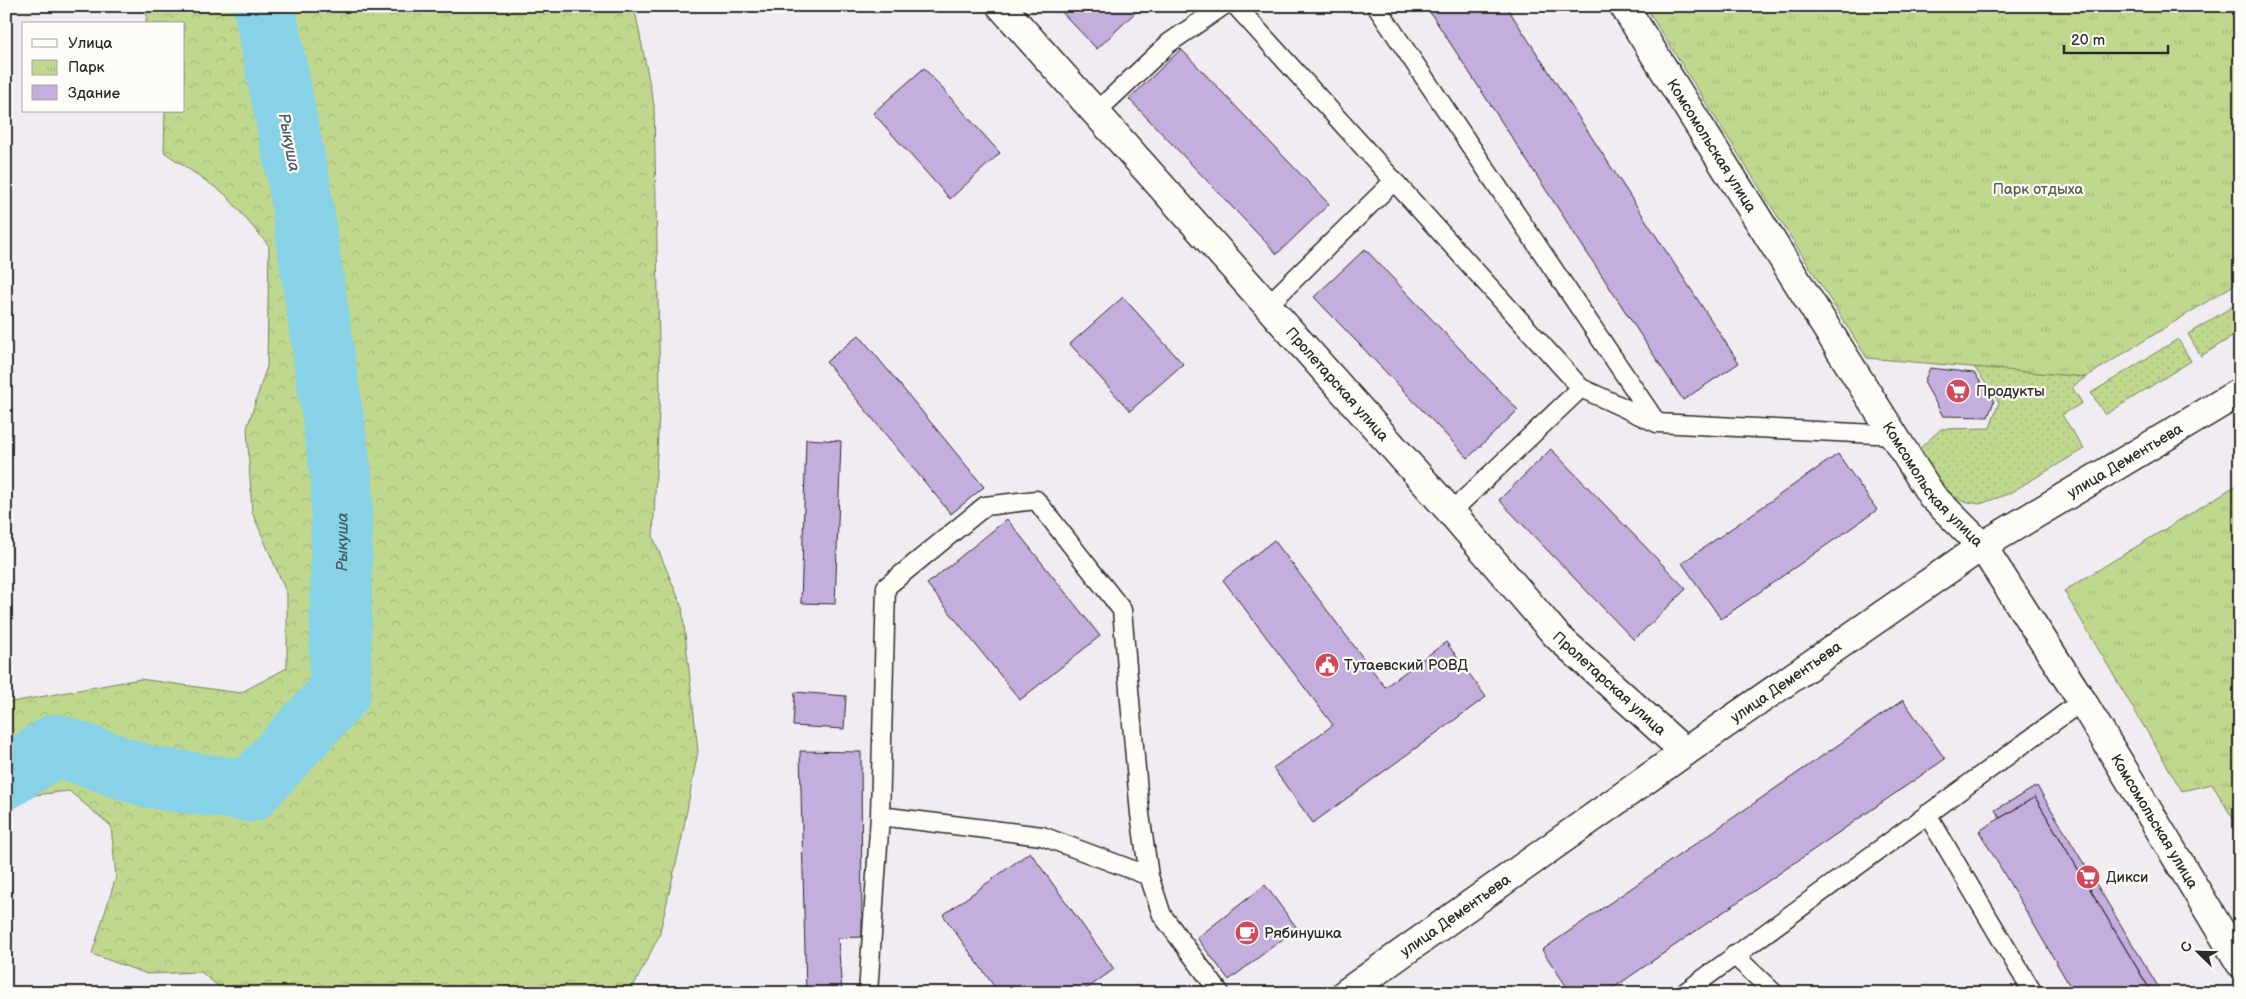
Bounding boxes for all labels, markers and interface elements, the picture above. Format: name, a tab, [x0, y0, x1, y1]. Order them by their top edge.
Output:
legend	[22, 22, 185, 112]
scale bar	[2064, 22, 2167, 54]
text: 20 m	[2071, 31, 2105, 50]
text: Улица	[68, 34, 113, 53]
text: Парк	[68, 58, 105, 77]
street label: Комсомольская улица	[1662, 76, 1761, 216]
text: Здание	[68, 84, 120, 103]
water label: Рыкуша	[274, 111, 304, 173]
park label: Парк отдыха	[1993, 180, 2083, 199]
street label: Пролетарская улица	[1281, 323, 1393, 445]
supermarket icon: Продукты	[1945, 378, 1971, 404]
place label: Продукты	[1976, 382, 2045, 401]
street label: Комсомольская улица	[1878, 419, 1987, 551]
street label: улица Дементьева	[2064, 419, 2186, 503]
water label: Рыкуша	[333, 512, 353, 572]
street label: Пролетарская улица	[1548, 628, 1670, 740]
street label: улица Дементьева	[1727, 637, 1846, 727]
public building icon: Тутаевский РОВД	[1314, 652, 1340, 678]
place label: Тутаевский РОВД	[1344, 656, 1468, 675]
street label: Комсомольская улица	[2106, 751, 2202, 893]
supermarket icon: Дикси	[2075, 864, 2101, 890]
place label: Дикси	[2106, 868, 2148, 887]
street label: улица Дементьева	[1397, 870, 1514, 961]
cafe icon: Рябинушка	[1234, 920, 1260, 946]
place label: Рябинушка	[1264, 924, 1342, 943]
north arrow	[2174, 926, 2224, 976]
text: С	[2177, 939, 2196, 955]

